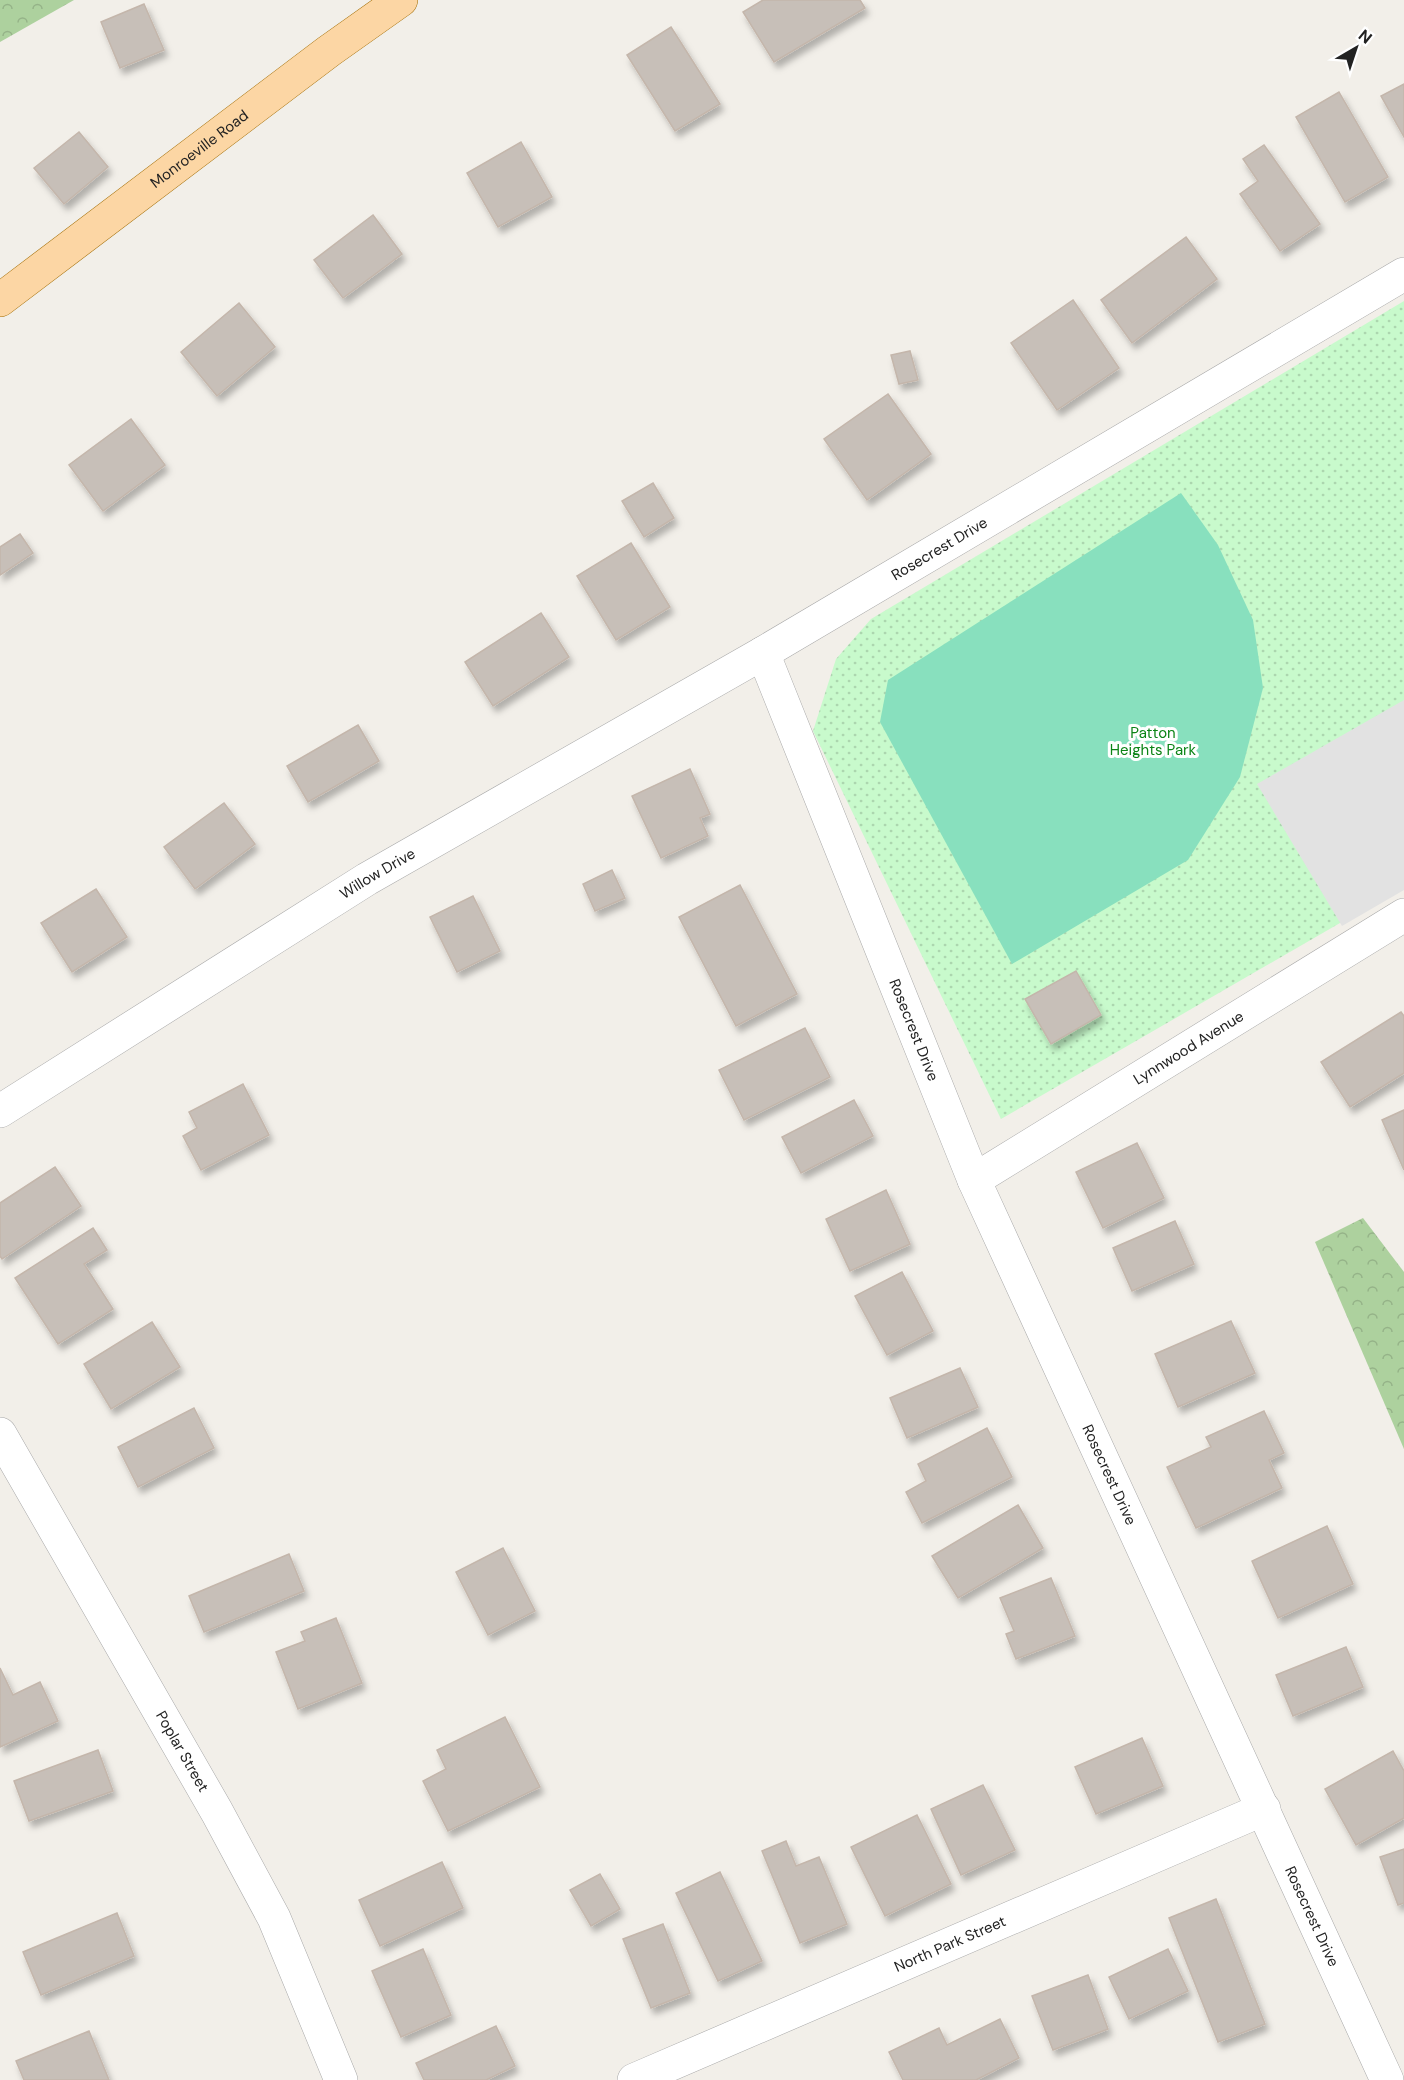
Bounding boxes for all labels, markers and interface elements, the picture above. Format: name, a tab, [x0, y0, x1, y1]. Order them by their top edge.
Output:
north arrow	[1326, 18, 1386, 78]
text: N	[1354, 25, 1376, 49]
street label: Monroeville Road	[146, 105, 253, 193]
street label: Rosecrest Drive	[888, 513, 991, 585]
park label: Patton Heights Park	[1110, 723, 1197, 760]
street label: Willow Drive	[336, 844, 419, 904]
street label: Rosecrest Drive	[884, 976, 943, 1084]
street label: Lynnwood Avenue	[1130, 1006, 1247, 1089]
street label: Rosecrest Drive	[1078, 1421, 1141, 1528]
street label: Poplar Street	[151, 1707, 213, 1796]
street label: Rosecrest Drive	[1280, 1863, 1344, 1970]
street label: North Park Street	[891, 1911, 1009, 1977]

